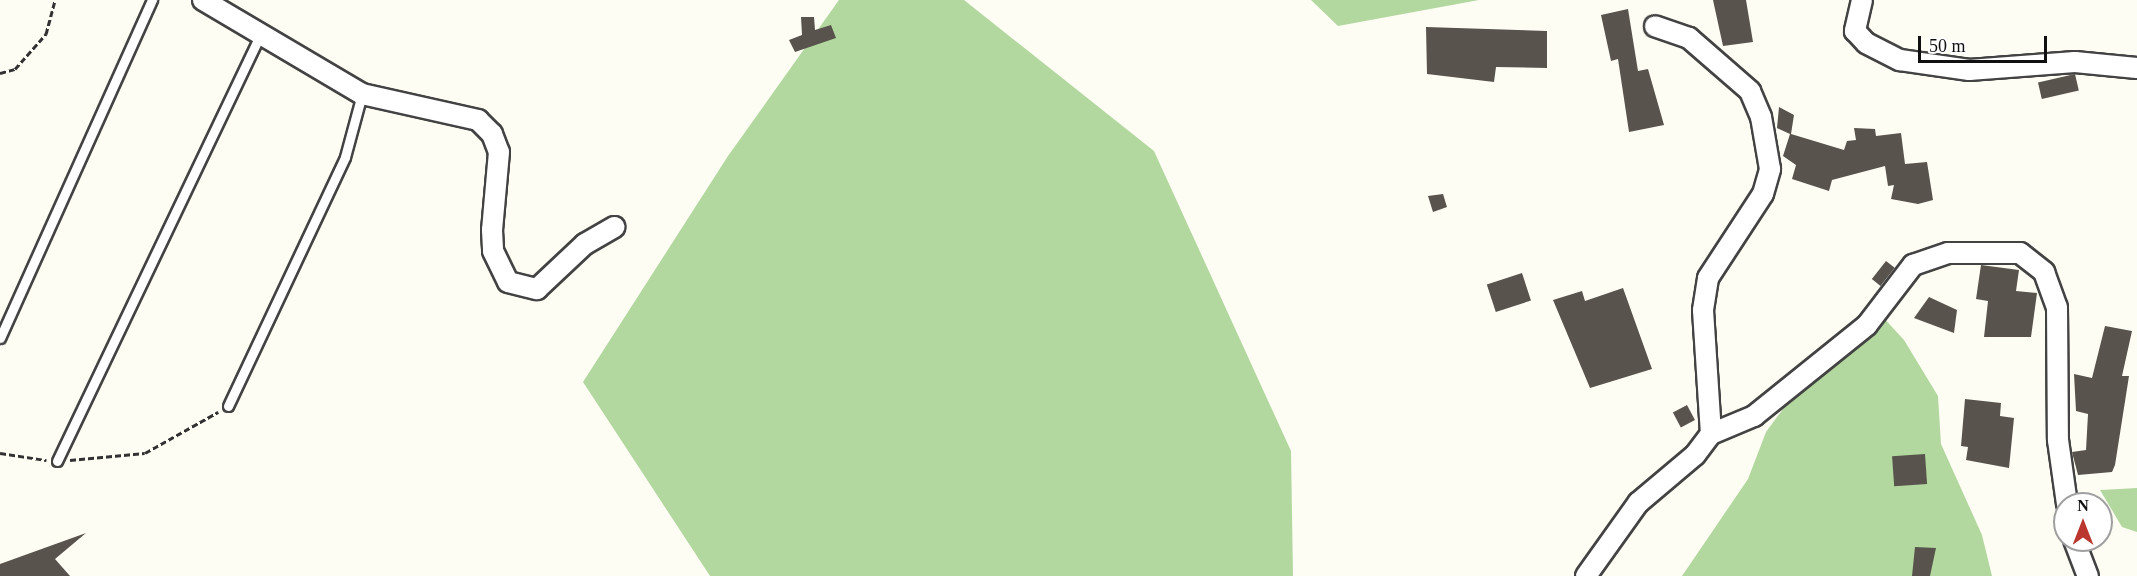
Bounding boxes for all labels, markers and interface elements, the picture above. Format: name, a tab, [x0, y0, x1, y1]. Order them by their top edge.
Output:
scale bar	[1921, 24, 2050, 62]
text: 50 m	[1929, 36, 1966, 56]
north arrow	[2053, 492, 2113, 552]
text: N	[2077, 497, 2089, 514]

